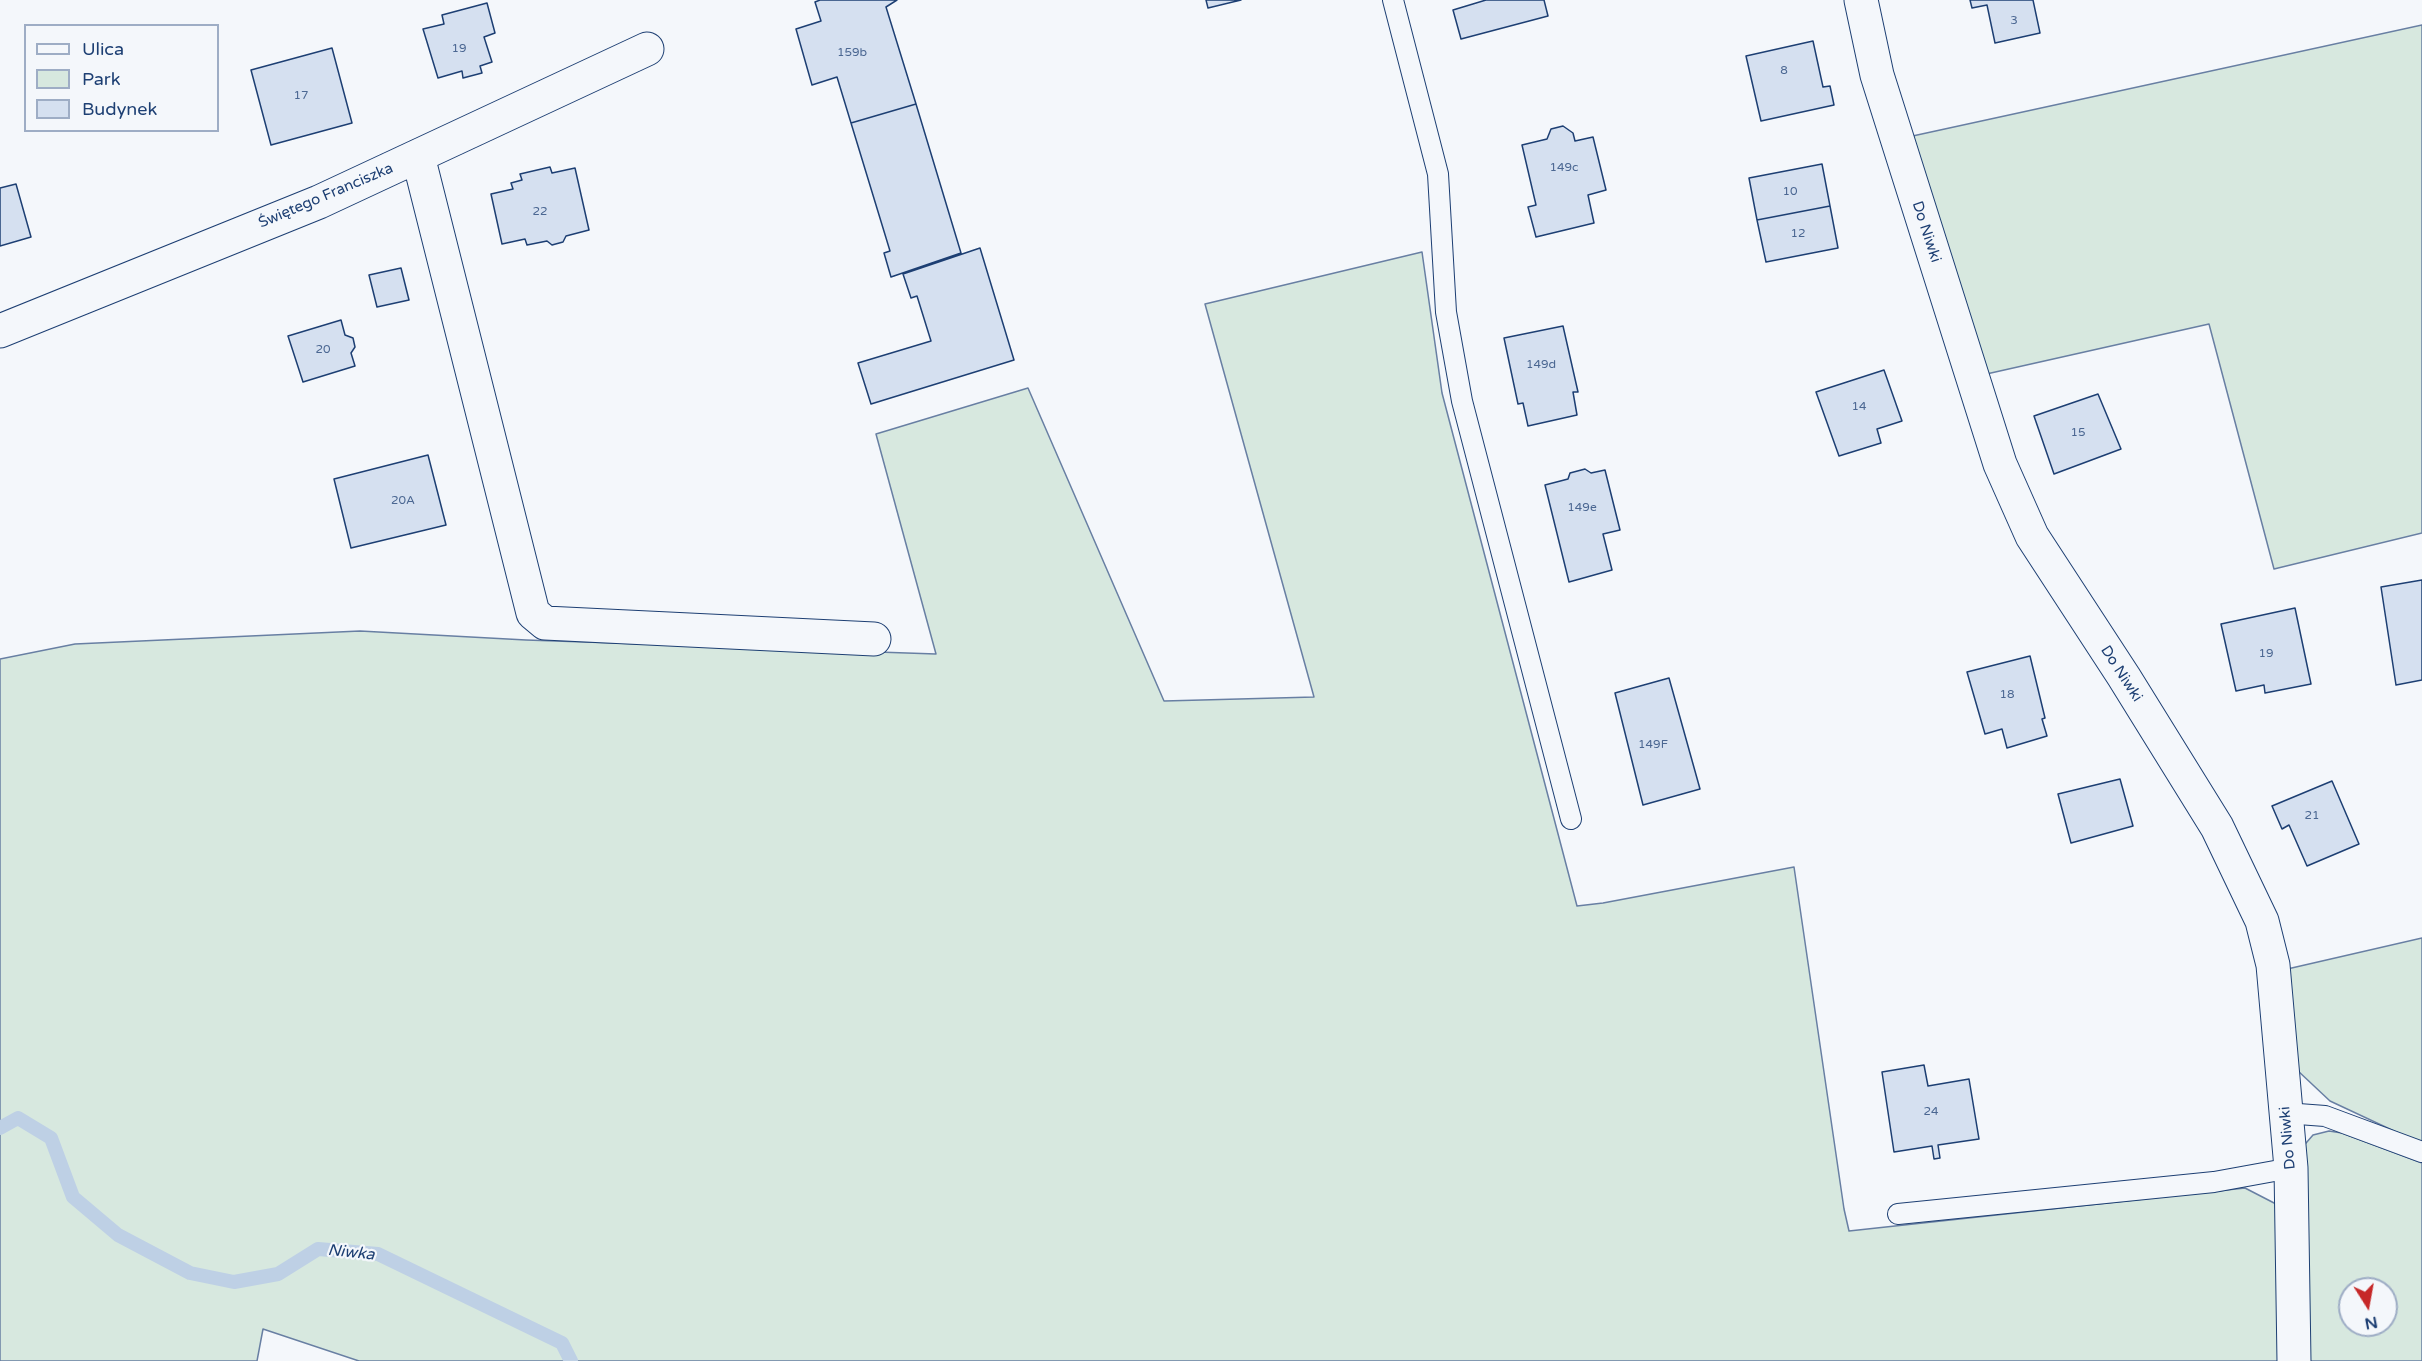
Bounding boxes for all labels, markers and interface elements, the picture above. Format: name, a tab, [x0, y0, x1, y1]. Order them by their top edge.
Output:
house number: 3	[2010, 14, 2018, 28]
legend	[24, 24, 219, 132]
text: Ulica	[82, 38, 124, 60]
house number: 19	[451, 42, 467, 56]
house number: 159b	[837, 46, 867, 60]
house number: 8	[1780, 64, 1788, 78]
text: Park	[82, 68, 120, 90]
house number: 17	[293, 89, 309, 103]
text: Budynek	[82, 98, 157, 120]
street label: Świętego Franciszka	[256, 160, 396, 232]
house number: 149c	[1549, 161, 1579, 175]
house number: 10	[1782, 185, 1798, 199]
street label: Do Niwki	[1908, 199, 1944, 265]
house number: 22	[532, 205, 548, 219]
house number: 12	[1790, 227, 1806, 241]
house number: 20	[315, 343, 331, 357]
house number: 149d	[1526, 358, 1556, 372]
house number: 14	[1851, 400, 1867, 414]
house number: 15	[2070, 426, 2086, 440]
house number: 20A	[391, 494, 415, 508]
house number: 149e	[1567, 501, 1597, 515]
street label: Do Niwki	[2096, 643, 2146, 705]
house number: 19	[2258, 647, 2274, 661]
house number: 18	[1999, 688, 2015, 702]
house number: 149F	[1638, 738, 1668, 752]
house number: 21	[2304, 809, 2320, 823]
house number: 24	[1923, 1105, 1939, 1119]
street label: Do Niwki	[2276, 1106, 2300, 1170]
water label: Niwka	[327, 1241, 375, 1265]
north arrow	[2338, 1277, 2398, 1337]
text: N	[2363, 1312, 2379, 1334]

